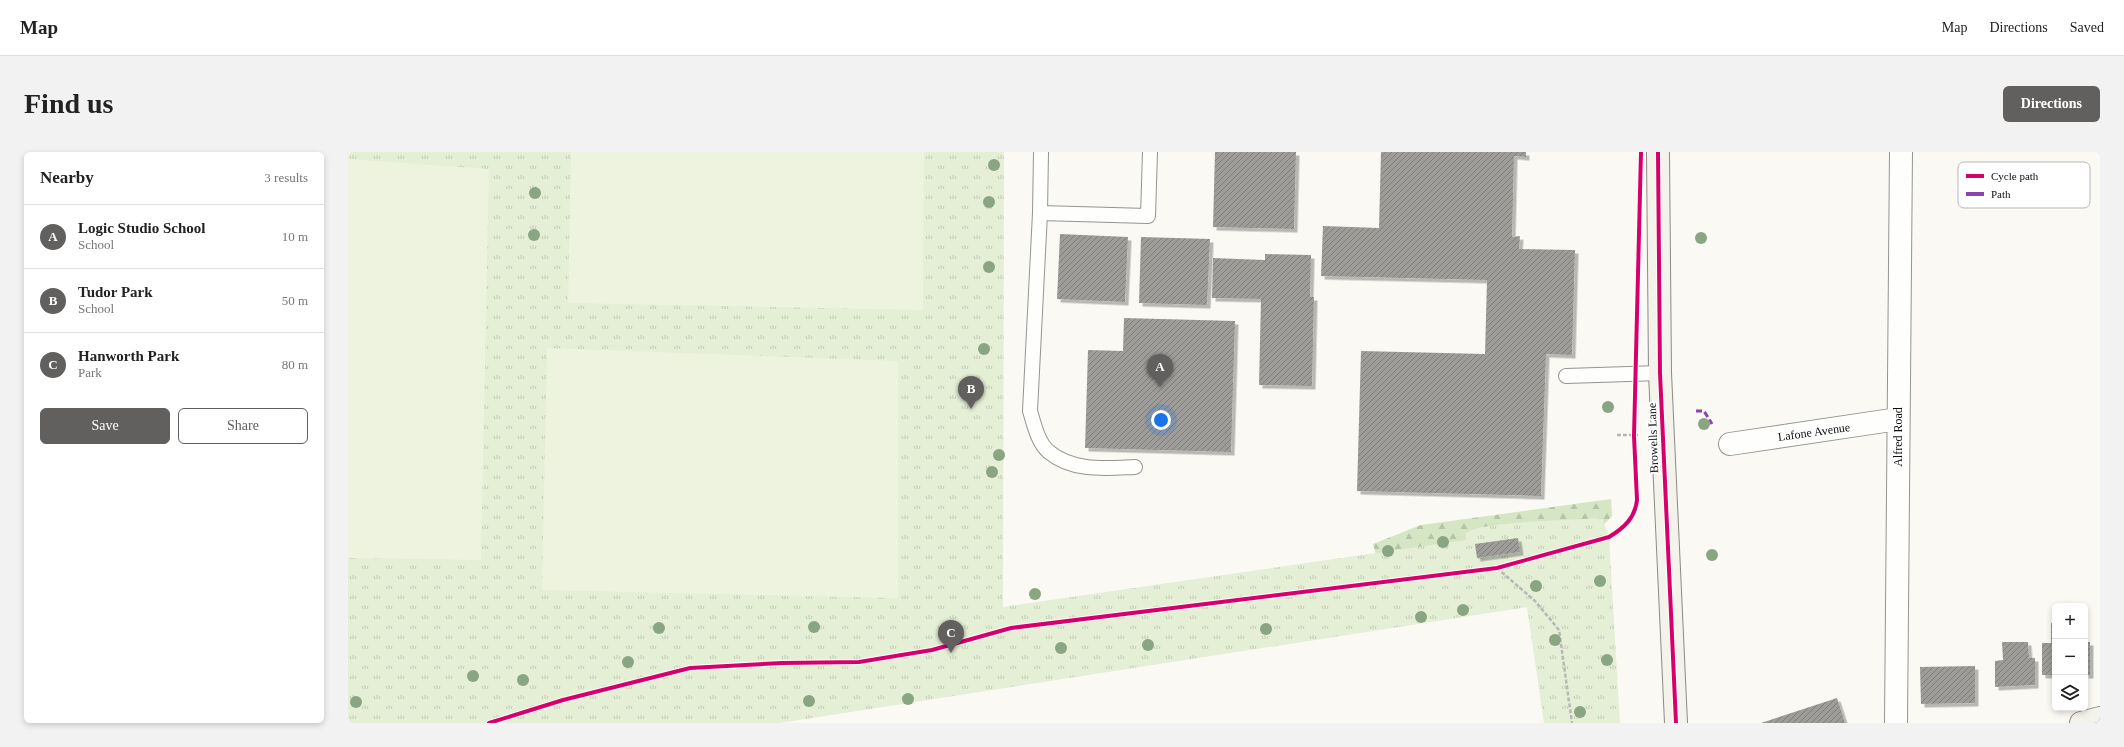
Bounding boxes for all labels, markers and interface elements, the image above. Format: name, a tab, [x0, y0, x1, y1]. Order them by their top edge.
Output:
text: Map	[20, 17, 58, 38]
text: Map	[1942, 20, 1967, 35]
text: Directions	[1989, 20, 2048, 35]
text: Saved	[2070, 20, 2104, 35]
button: Directions	[2003, 86, 2100, 122]
text: Find us	[24, 88, 114, 119]
legend	[1958, 162, 2090, 208]
text: Nearby	[40, 168, 94, 187]
text: 3 results	[264, 170, 308, 185]
text: Cycle path	[1991, 170, 2039, 182]
text: Path	[1991, 188, 2011, 200]
text: Logic Studio School	[78, 220, 206, 236]
text: A	[48, 229, 58, 244]
text: 10 m	[282, 229, 308, 244]
text: School	[78, 237, 114, 252]
text: Tudor Park	[78, 284, 153, 300]
text: B	[49, 293, 57, 308]
text: 50 m	[282, 293, 308, 308]
text: School	[78, 301, 114, 316]
text: Hanworth Park	[78, 348, 179, 364]
pin: A	[1147, 354, 1173, 387]
text: C	[48, 357, 58, 372]
text: 80 m	[282, 357, 308, 372]
text: Park	[78, 365, 102, 380]
pin: B	[958, 376, 984, 409]
street label: Browells Lane	[1645, 403, 1661, 473]
street label: Alfred Road	[1891, 407, 1905, 467]
button: Save	[40, 408, 170, 444]
button: Share	[178, 408, 308, 444]
your location	[1151, 410, 1171, 430]
street label: Lafone Avenue	[1777, 420, 1851, 444]
map controls	[2052, 603, 2088, 711]
button: +	[2052, 603, 2088, 639]
pin: C	[938, 620, 964, 653]
button: −	[2052, 639, 2088, 675]
button: layers	[2052, 675, 2088, 711]

